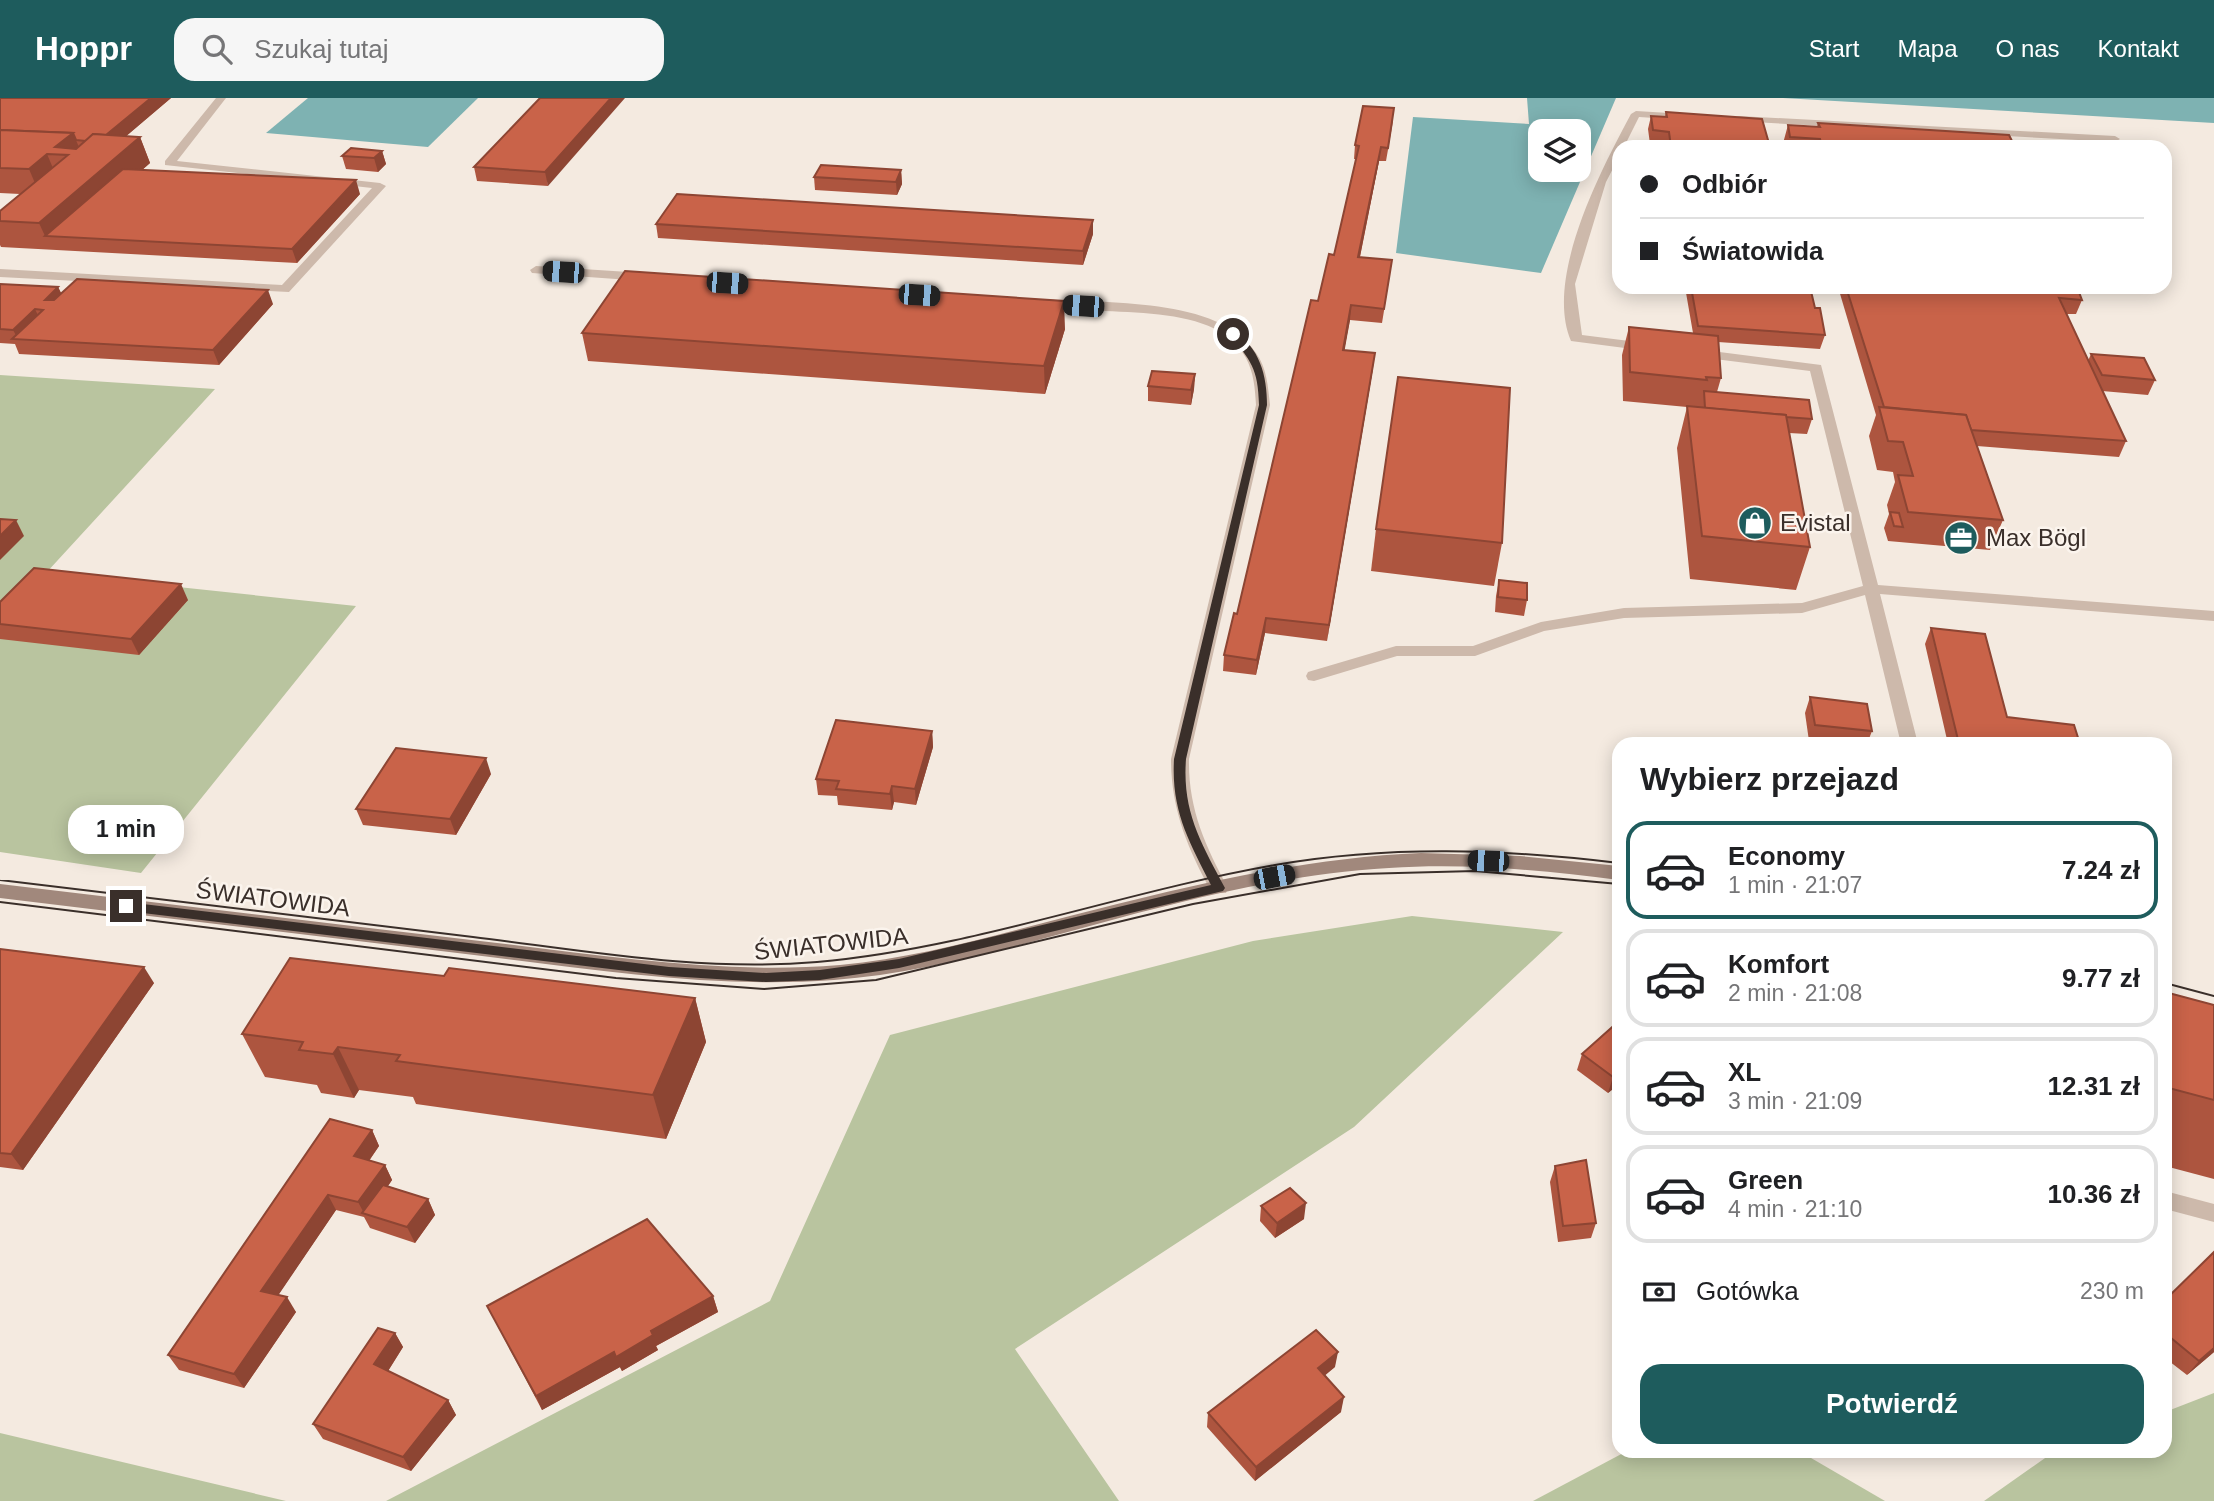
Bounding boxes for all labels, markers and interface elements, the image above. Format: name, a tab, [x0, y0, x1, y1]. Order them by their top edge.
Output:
search box	[174, 18, 664, 81]
text: Hoppr	[35, 30, 132, 67]
icon: search	[198, 30, 236, 68]
text: Szukaj tutaj	[254, 34, 389, 64]
text: Start	[1809, 35, 1860, 62]
text: Mapa	[1898, 35, 1958, 62]
text: O nas	[1996, 35, 2060, 62]
text: Kontakt	[2098, 35, 2179, 62]
map controls	[1528, 119, 1591, 182]
button: layers	[1528, 119, 1591, 182]
text: Odbiór	[1682, 169, 1767, 199]
text: Światowida	[1682, 236, 1824, 266]
car	[542, 260, 585, 284]
car	[706, 271, 749, 295]
car	[898, 283, 941, 307]
car	[1062, 294, 1105, 318]
route start	[1217, 318, 1249, 350]
shop icon: Evistal	[1736, 504, 1774, 542]
place label: Evistal	[1780, 509, 1851, 536]
office icon: Max Bögl	[1942, 519, 1980, 557]
place label: Max Bögl	[1986, 524, 2086, 551]
text: Wybierz przejazd	[1640, 761, 1899, 797]
callout: 1 min	[68, 804, 184, 854]
text: 1 min	[96, 816, 156, 842]
icon: car	[1644, 839, 1707, 902]
text: Economy	[1728, 841, 1845, 871]
car	[1467, 850, 1510, 872]
text: 7.24 zł	[2062, 855, 2140, 885]
car	[1252, 863, 1297, 891]
text: 1 min · 21:07	[1728, 872, 1862, 898]
street label: ŚWIATOWIDA	[194, 876, 352, 921]
route end	[110, 890, 142, 922]
street label: ŚWIATOWIDA	[752, 922, 909, 965]
icon: car	[1644, 947, 1707, 1010]
text: Komfort	[1728, 949, 1829, 979]
text: 9.77 zł	[2062, 963, 2140, 993]
text: 2 min · 21:08	[1728, 980, 1862, 1006]
icon: car	[1644, 1055, 1707, 1118]
text: XL	[1728, 1057, 1761, 1087]
text: 12.31 zł	[2047, 1071, 2140, 1101]
text: 3 min · 21:09	[1728, 1088, 1862, 1114]
icon: car	[1644, 1163, 1707, 1226]
text: Green	[1728, 1165, 1803, 1195]
text: 10.36 zł	[2047, 1179, 2140, 1209]
text: 4 min · 21:10	[1728, 1196, 1862, 1222]
icon: cash	[1640, 1273, 1678, 1311]
text: Gotówka	[1696, 1276, 1799, 1306]
text: 230 m	[2080, 1278, 2144, 1304]
button: Potwierdź	[1640, 1364, 2144, 1444]

